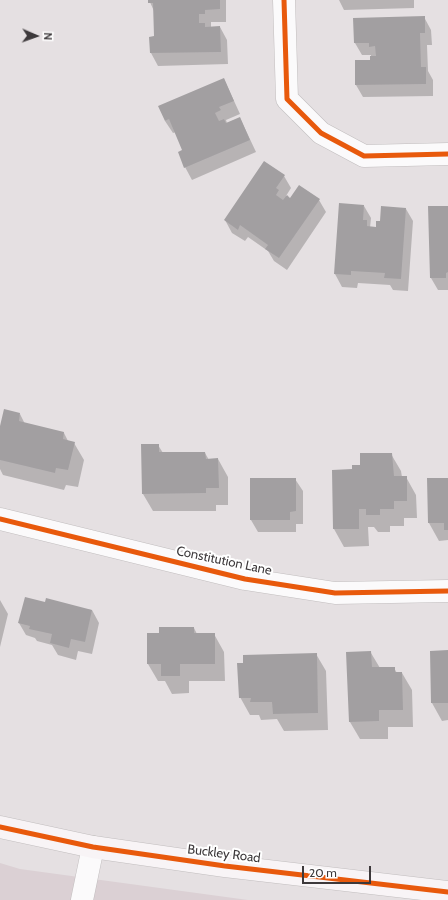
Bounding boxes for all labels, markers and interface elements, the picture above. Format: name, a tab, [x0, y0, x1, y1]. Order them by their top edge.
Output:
north arrow	[16, 16, 56, 56]
text: N	[41, 32, 55, 41]
street label: Constitution Lane	[175, 543, 273, 579]
street label: Buckley Road	[187, 842, 261, 866]
scale bar	[304, 858, 373, 884]
text: 20 m	[309, 865, 337, 880]

